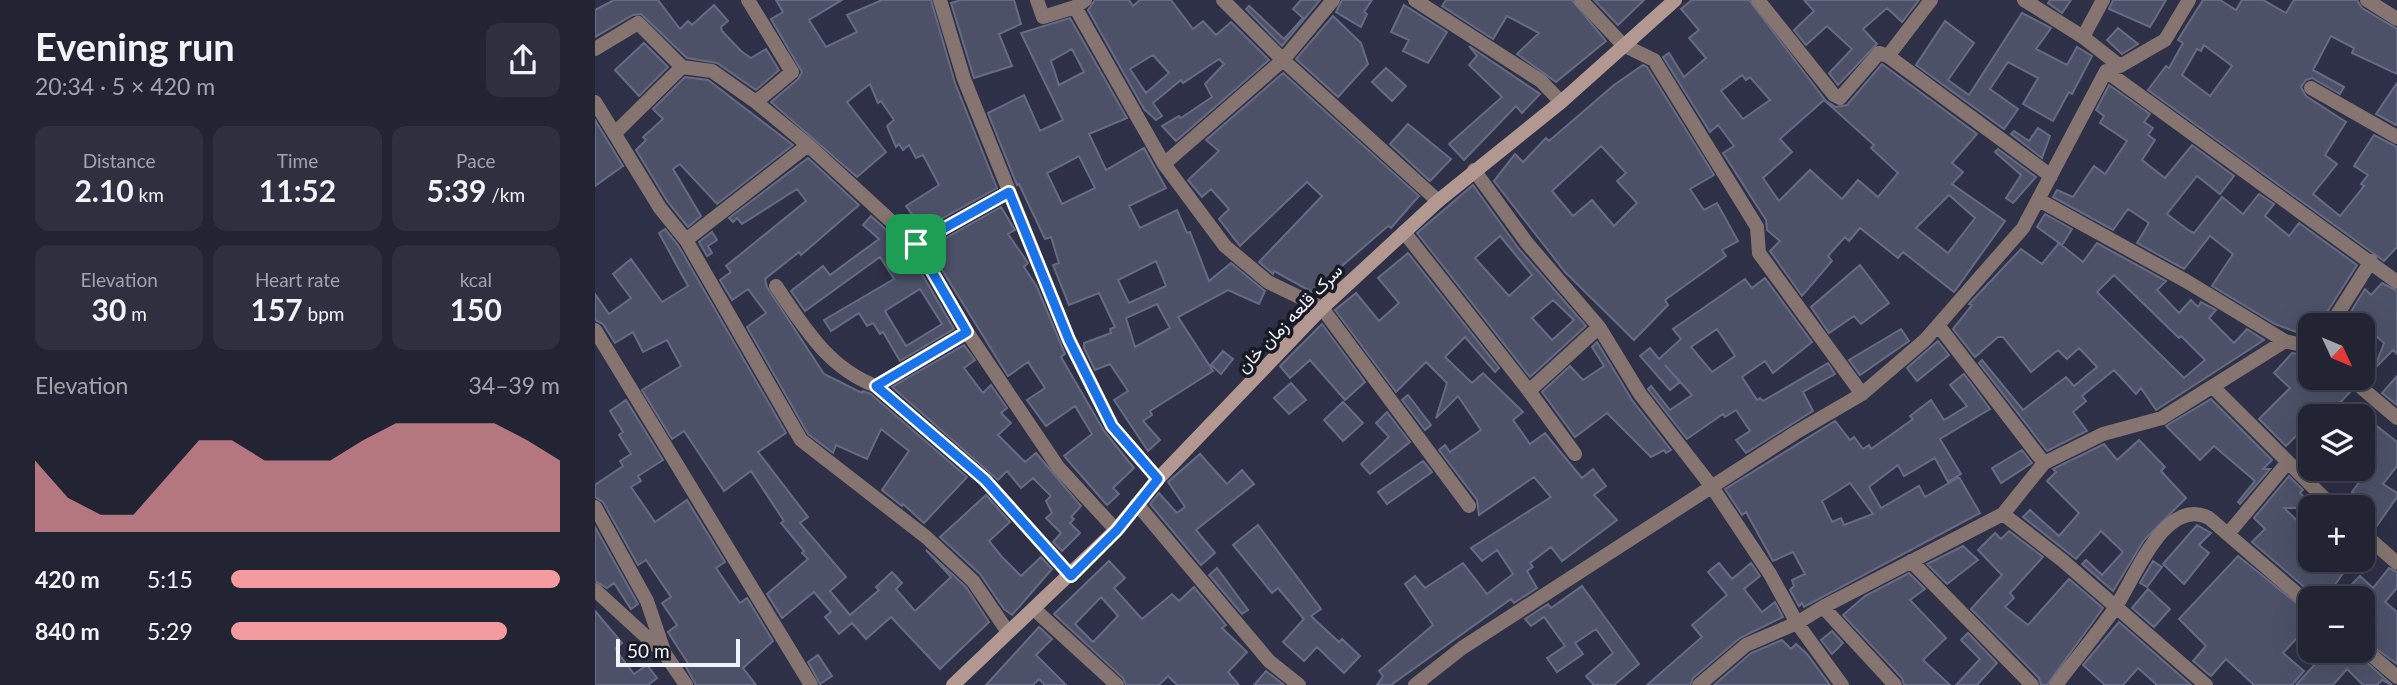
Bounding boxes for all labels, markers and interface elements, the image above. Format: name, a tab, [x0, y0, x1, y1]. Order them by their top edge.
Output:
text: Evening run	[35, 23, 235, 69]
button: share	[486, 23, 560, 97]
text: 20:34 · 5 × 420 m	[35, 72, 215, 100]
text: Distance	[83, 149, 156, 172]
text: Time	[277, 149, 318, 172]
text: Pace	[456, 149, 496, 172]
text: 2.10	[74, 172, 134, 208]
text: 11:52	[259, 172, 336, 208]
text: 5:39	[426, 172, 486, 208]
text: km	[134, 183, 164, 206]
text: /km	[486, 183, 525, 206]
pin	[886, 214, 946, 274]
icon: arrive	[897, 225, 935, 263]
street label: سرک قلعه زمان خان	[1231, 259, 1347, 378]
text: Elevation	[81, 268, 158, 291]
text: Heart rate	[255, 268, 340, 291]
text: kcal	[460, 268, 492, 291]
text: 30	[92, 291, 126, 327]
text: 157	[251, 291, 303, 327]
text: 150	[450, 291, 502, 327]
text: m	[126, 302, 147, 325]
text: bpm	[303, 302, 344, 325]
north arrow	[2298, 313, 2375, 390]
map controls	[2298, 313, 2375, 663]
text: Elevation	[35, 371, 128, 399]
text: 34–39 m	[468, 371, 560, 399]
button: layers	[2298, 404, 2375, 481]
button: +	[2298, 495, 2375, 572]
text: 420 m	[35, 565, 100, 593]
text: 5:15	[147, 565, 193, 593]
button: −	[2298, 586, 2375, 663]
text: 840 m	[35, 617, 100, 645]
text: 5:29	[147, 617, 193, 645]
scale bar	[616, 636, 740, 668]
text: 50 m	[627, 639, 670, 662]

